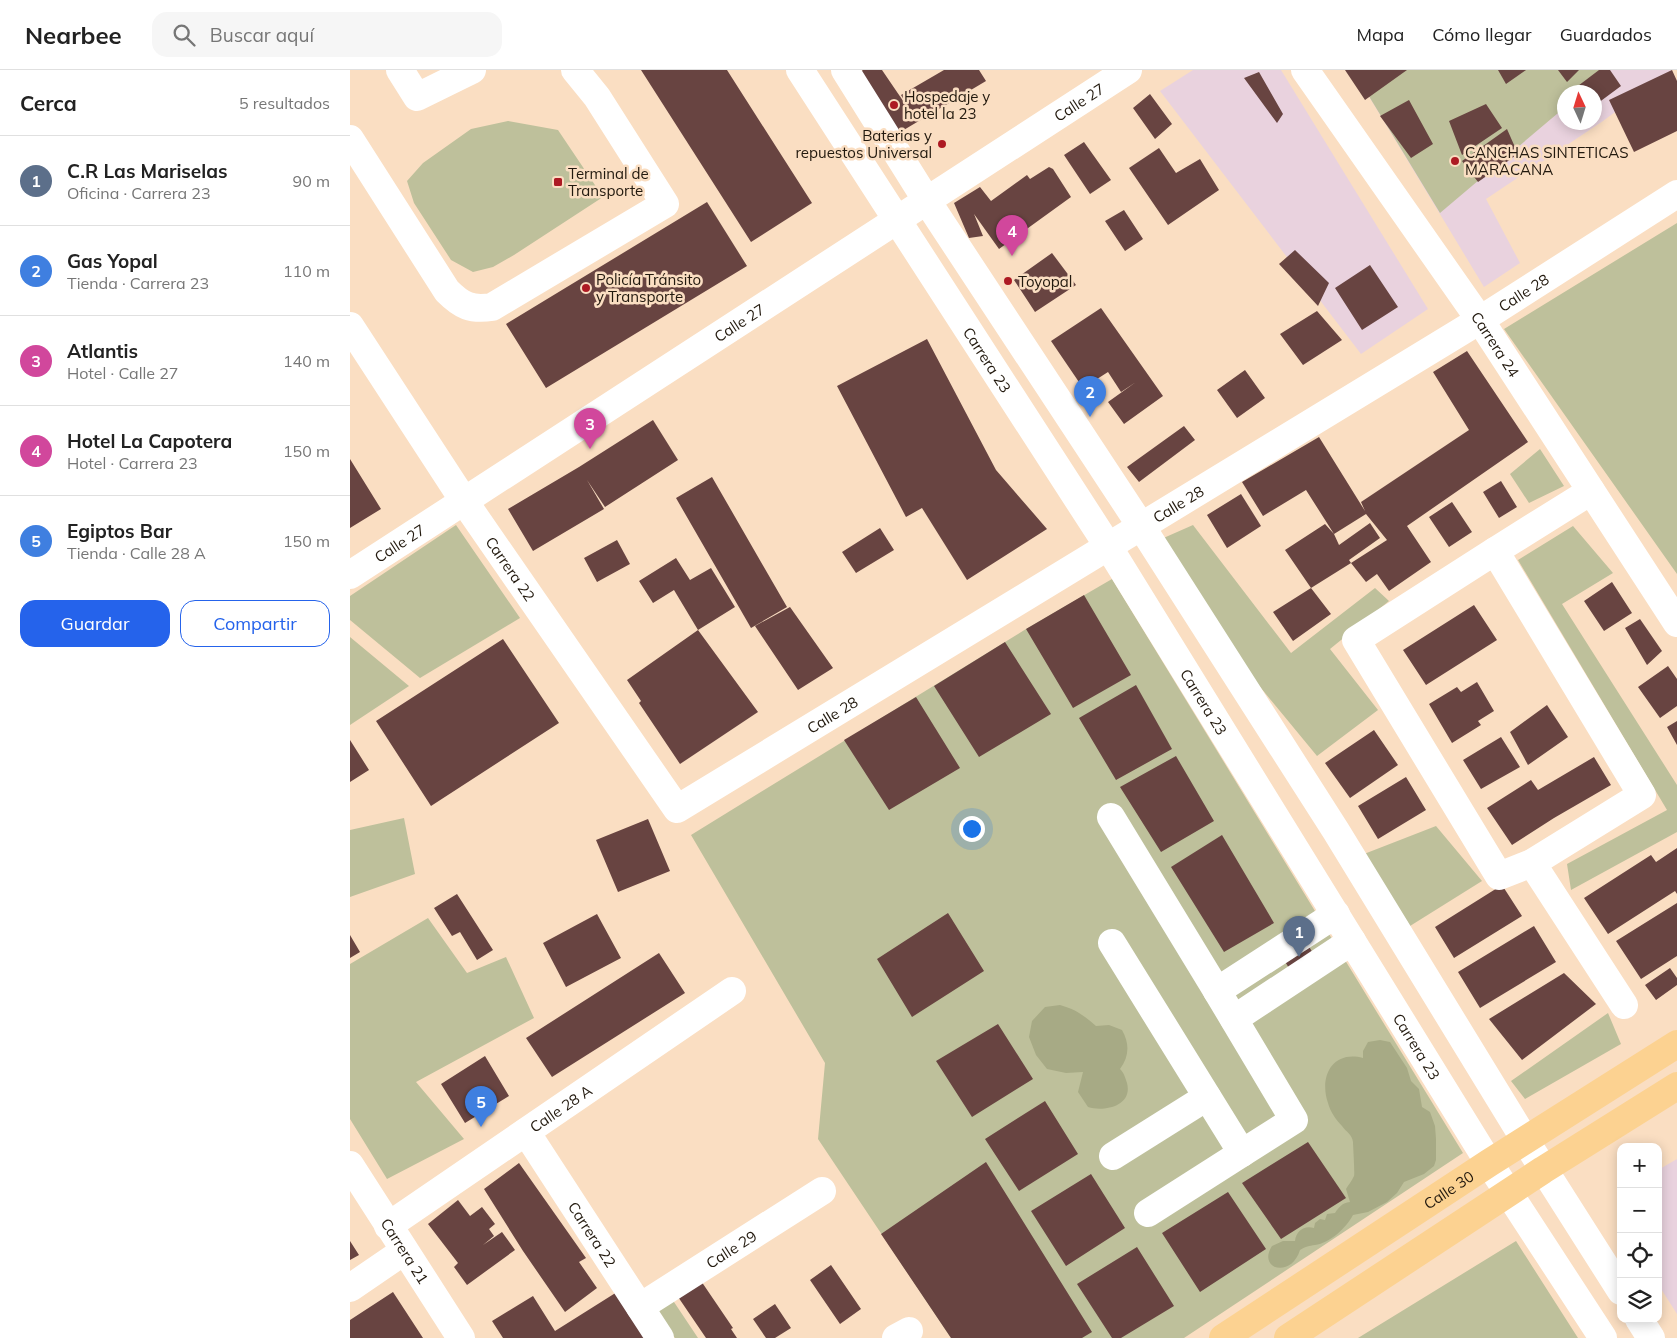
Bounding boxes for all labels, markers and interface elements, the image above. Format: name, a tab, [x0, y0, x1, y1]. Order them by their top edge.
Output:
search box	[152, 12, 502, 57]
text: Nearbee	[25, 20, 122, 50]
icon: search	[170, 21, 198, 49]
text: Buscar aquí	[210, 23, 314, 47]
text: Mapa	[1356, 23, 1404, 46]
text: Cómo llegar	[1432, 23, 1532, 46]
text: Guardados	[1560, 23, 1652, 46]
street label: Calle 27	[1050, 79, 1108, 125]
north arrow	[1557, 85, 1602, 130]
place label: Hospedaje y hotel la 23	[904, 87, 990, 123]
text: Cerca	[20, 90, 77, 116]
text: 5 resultados	[239, 93, 330, 113]
marker: Hospedaje y hotel la 23	[888, 99, 900, 111]
place label: Baterias y repuestos Universal	[796, 126, 932, 162]
marker: Baterias y repuestos Universal	[936, 138, 948, 150]
place label: CANCHAS SINTETICAS MARACANA	[1465, 143, 1629, 179]
marker: CANCHAS SINTETICAS MARACANA	[1449, 155, 1461, 167]
text: C.R Las Mariselas	[67, 159, 228, 183]
place label: Terminal de Transporte	[568, 164, 649, 200]
text: 1	[31, 171, 41, 191]
text: 90 m	[293, 171, 330, 191]
marker: Terminal de Transporte	[552, 176, 564, 188]
text: Oficina · Carrera 23	[67, 183, 211, 203]
pin: 4	[996, 215, 1028, 256]
text: Gas Yopal	[67, 249, 158, 273]
text: 2	[31, 261, 41, 281]
text: 110 m	[283, 261, 330, 281]
street label: Calle 28	[1495, 269, 1552, 315]
place label: Policía Tránsito y Transporte	[596, 270, 701, 306]
place label: Toyopal	[1018, 272, 1072, 291]
text: Tienda · Carrera 23	[67, 273, 209, 293]
marker: Toyopal	[1002, 275, 1014, 287]
marker: Policía Tránsito y Transporte	[580, 282, 592, 294]
street label: Calle 27	[710, 299, 768, 346]
street label: Carrera 24	[1467, 308, 1524, 381]
street label: Carrera 23	[959, 323, 1016, 396]
text: Atlantis	[67, 339, 138, 363]
text: 3	[31, 351, 41, 371]
text: 140 m	[283, 351, 330, 371]
text: Hotel · Calle 27	[67, 363, 178, 383]
pin: 2	[1074, 376, 1106, 417]
pin: 3	[574, 408, 606, 449]
text: Hotel La Capotera	[67, 429, 232, 453]
text: 4	[31, 441, 41, 461]
text: 150 m	[283, 441, 330, 461]
text: Hotel · Carrera 23	[67, 453, 198, 473]
street label: Calle 28	[1149, 481, 1207, 527]
text: Egiptos Bar	[67, 519, 172, 543]
street label: Calle 27	[371, 520, 428, 566]
text: 5	[31, 531, 41, 551]
text: 150 m	[283, 531, 330, 551]
street label: Carrera 22	[482, 533, 540, 605]
text: Tienda · Calle 28 A	[67, 543, 206, 563]
button: Guardar	[20, 600, 170, 647]
button: Compartir	[180, 600, 330, 647]
street label: Carrera 23	[1177, 665, 1232, 738]
street label: Calle 28	[803, 692, 861, 737]
your location	[959, 816, 985, 842]
pin: 1	[1283, 916, 1315, 957]
street label: Carrera 23	[1389, 1010, 1445, 1083]
street label: Calle 28 A	[526, 1080, 595, 1136]
pin: 5	[465, 1086, 497, 1127]
map controls	[1617, 1143, 1662, 1323]
button: +	[1617, 1143, 1662, 1188]
street label: Calle 30	[1420, 1166, 1477, 1213]
button: −	[1617, 1188, 1662, 1233]
street label: Carrera 22	[564, 1198, 621, 1271]
street label: Carrera 21	[377, 1214, 433, 1287]
street label: Calle 29	[702, 1226, 760, 1272]
button: locate	[1617, 1233, 1662, 1278]
button: layers	[1617, 1278, 1662, 1323]

